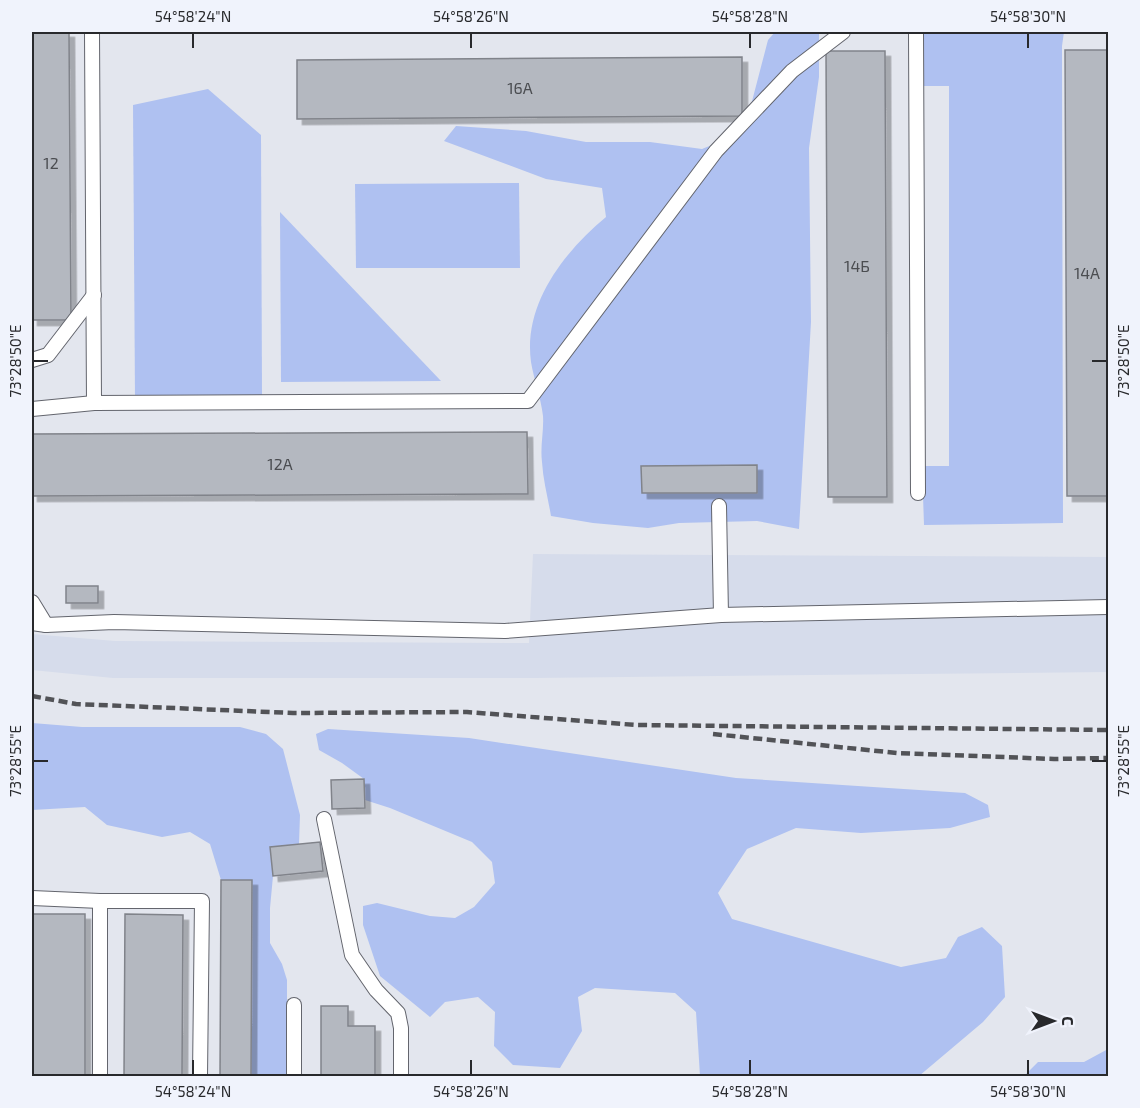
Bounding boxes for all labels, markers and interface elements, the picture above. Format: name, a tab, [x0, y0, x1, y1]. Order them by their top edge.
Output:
text: 54°58'24"N	[155, 7, 231, 25]
text: 54°58'26"N	[433, 7, 509, 25]
text: 54°58'28"N	[712, 7, 788, 25]
text: 54°58'30"N	[990, 7, 1066, 25]
house number: 16А	[507, 78, 533, 97]
house number: 12	[43, 153, 59, 172]
house number: 14Б	[844, 256, 870, 275]
house number: 14А	[1074, 263, 1100, 282]
text: 73°28'50"E	[6, 325, 24, 397]
text: 73°28'50"E	[1114, 325, 1132, 397]
house number: 12А	[267, 454, 293, 473]
text: 73°28'55"E	[6, 725, 24, 797]
text: 73°28'55"E	[1114, 725, 1132, 797]
north arrow	[1023, 991, 1083, 1051]
text: С	[1059, 1016, 1078, 1026]
text: 54°58'24"N	[155, 1082, 231, 1100]
text: 54°58'26"N	[433, 1082, 509, 1100]
text: 54°58'28"N	[712, 1082, 788, 1100]
text: 54°58'30"N	[990, 1082, 1066, 1100]

